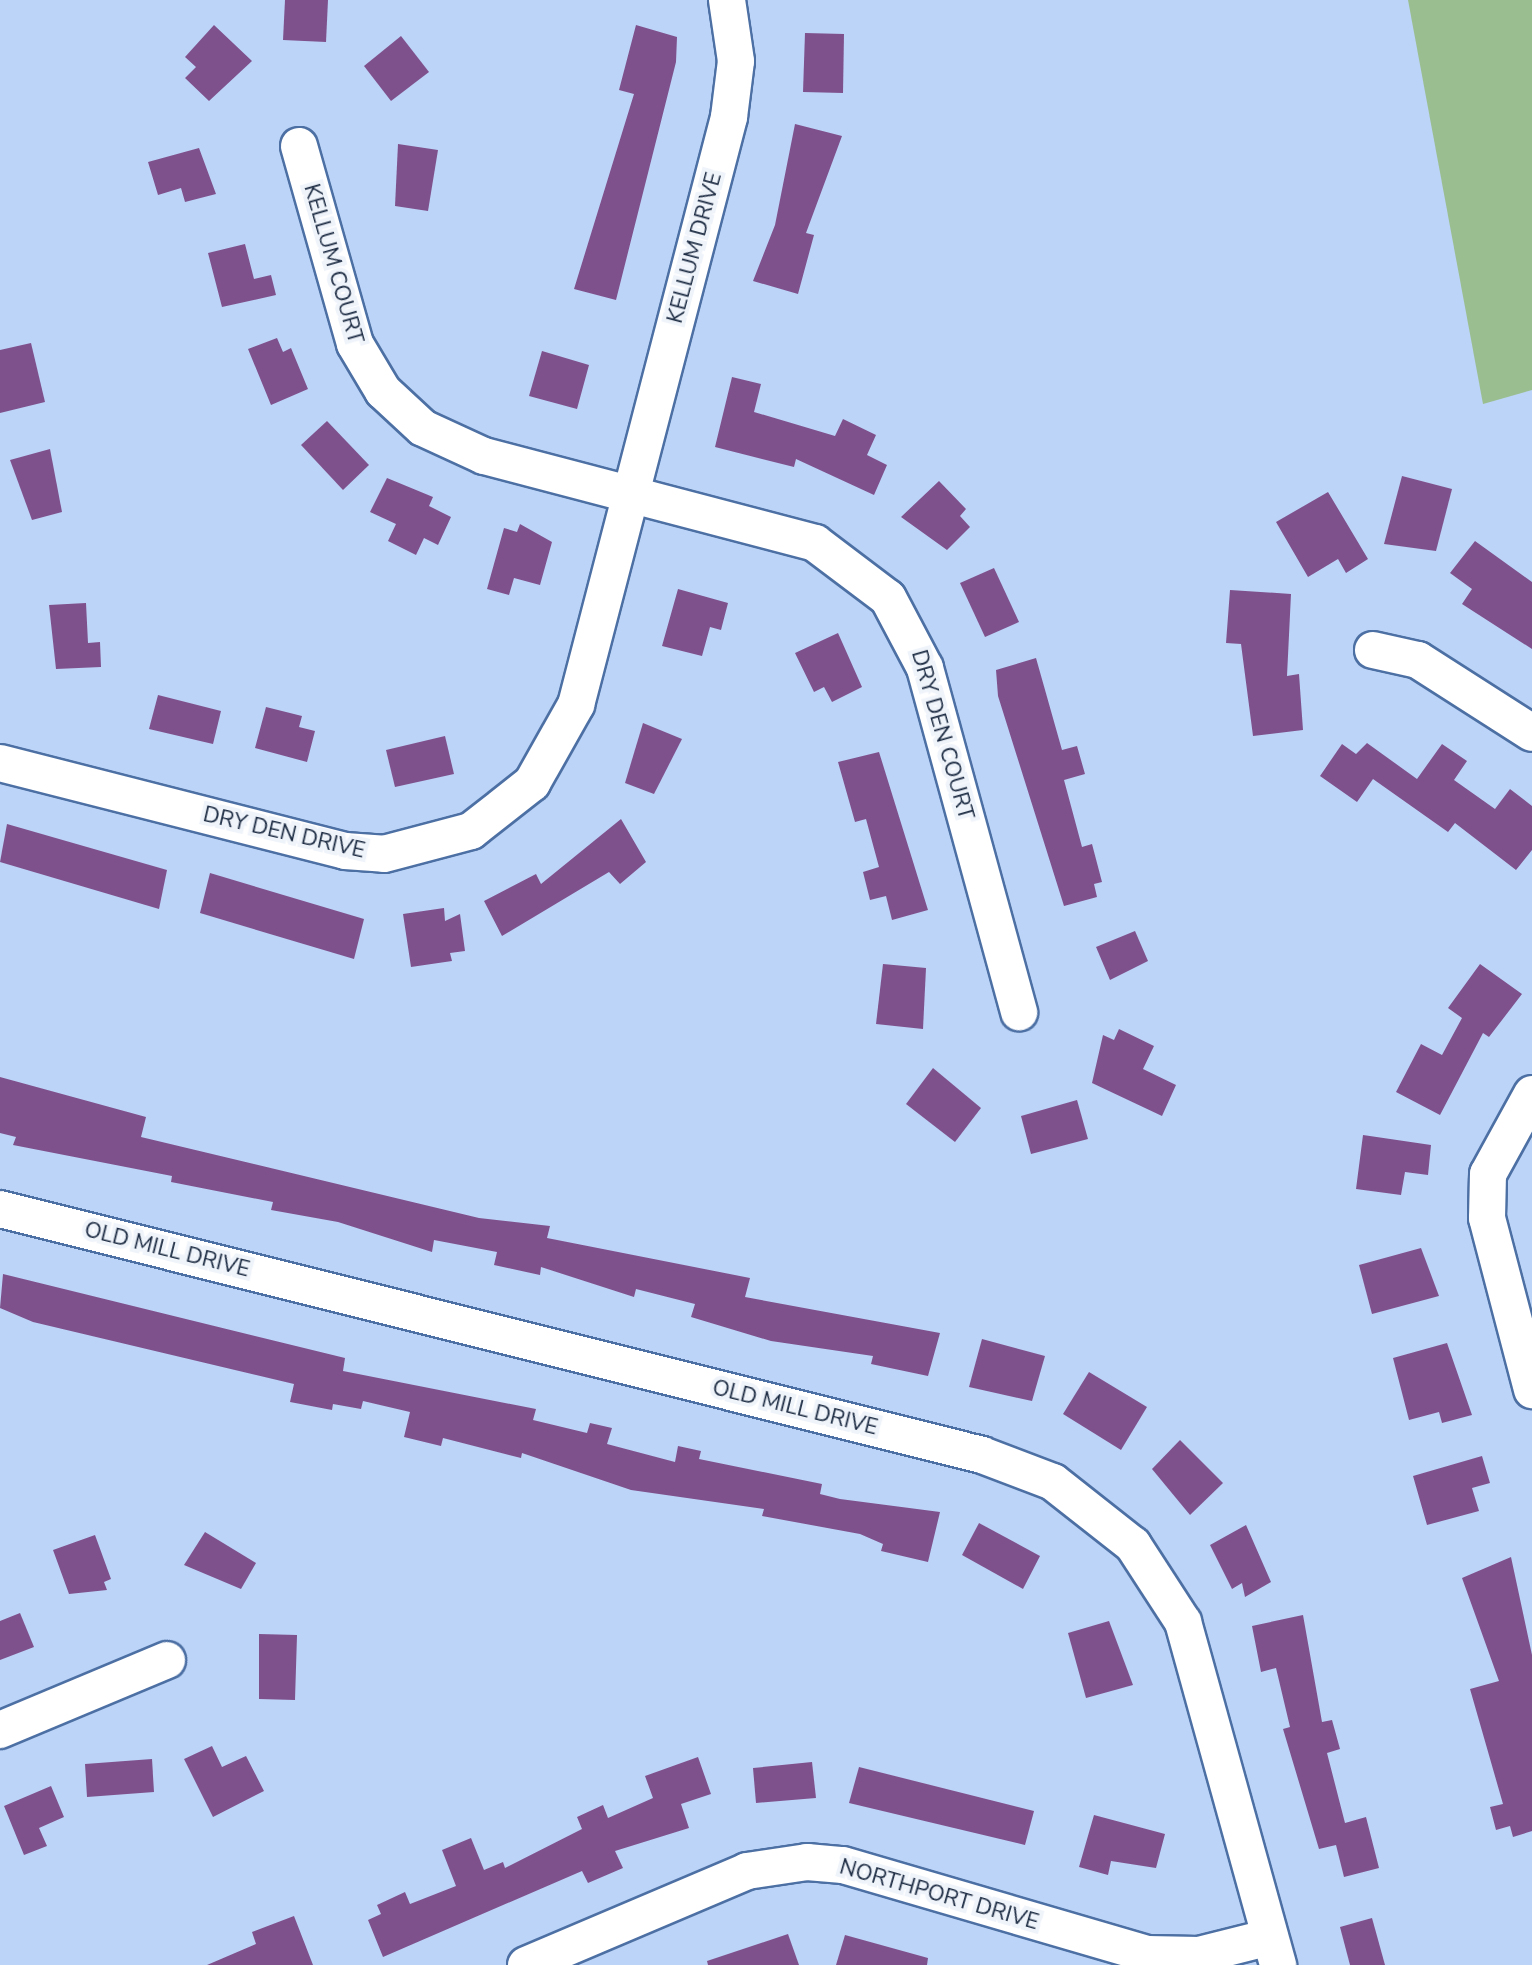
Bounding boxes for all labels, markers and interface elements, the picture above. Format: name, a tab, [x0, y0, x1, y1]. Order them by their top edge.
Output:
street label: KELLUM DRIVE	[662, 170, 728, 326]
street label: KELLUM COURT	[298, 181, 368, 347]
street label: DRY DEN COURT	[905, 647, 979, 823]
street label: DRY DEN DRIVE	[200, 802, 368, 864]
street label: OLD MILL DRIVE	[82, 1217, 252, 1283]
street label: OLD MILL DRIVE	[710, 1375, 880, 1441]
street label: NORTHPORT DRIVE	[836, 1854, 1042, 1936]

